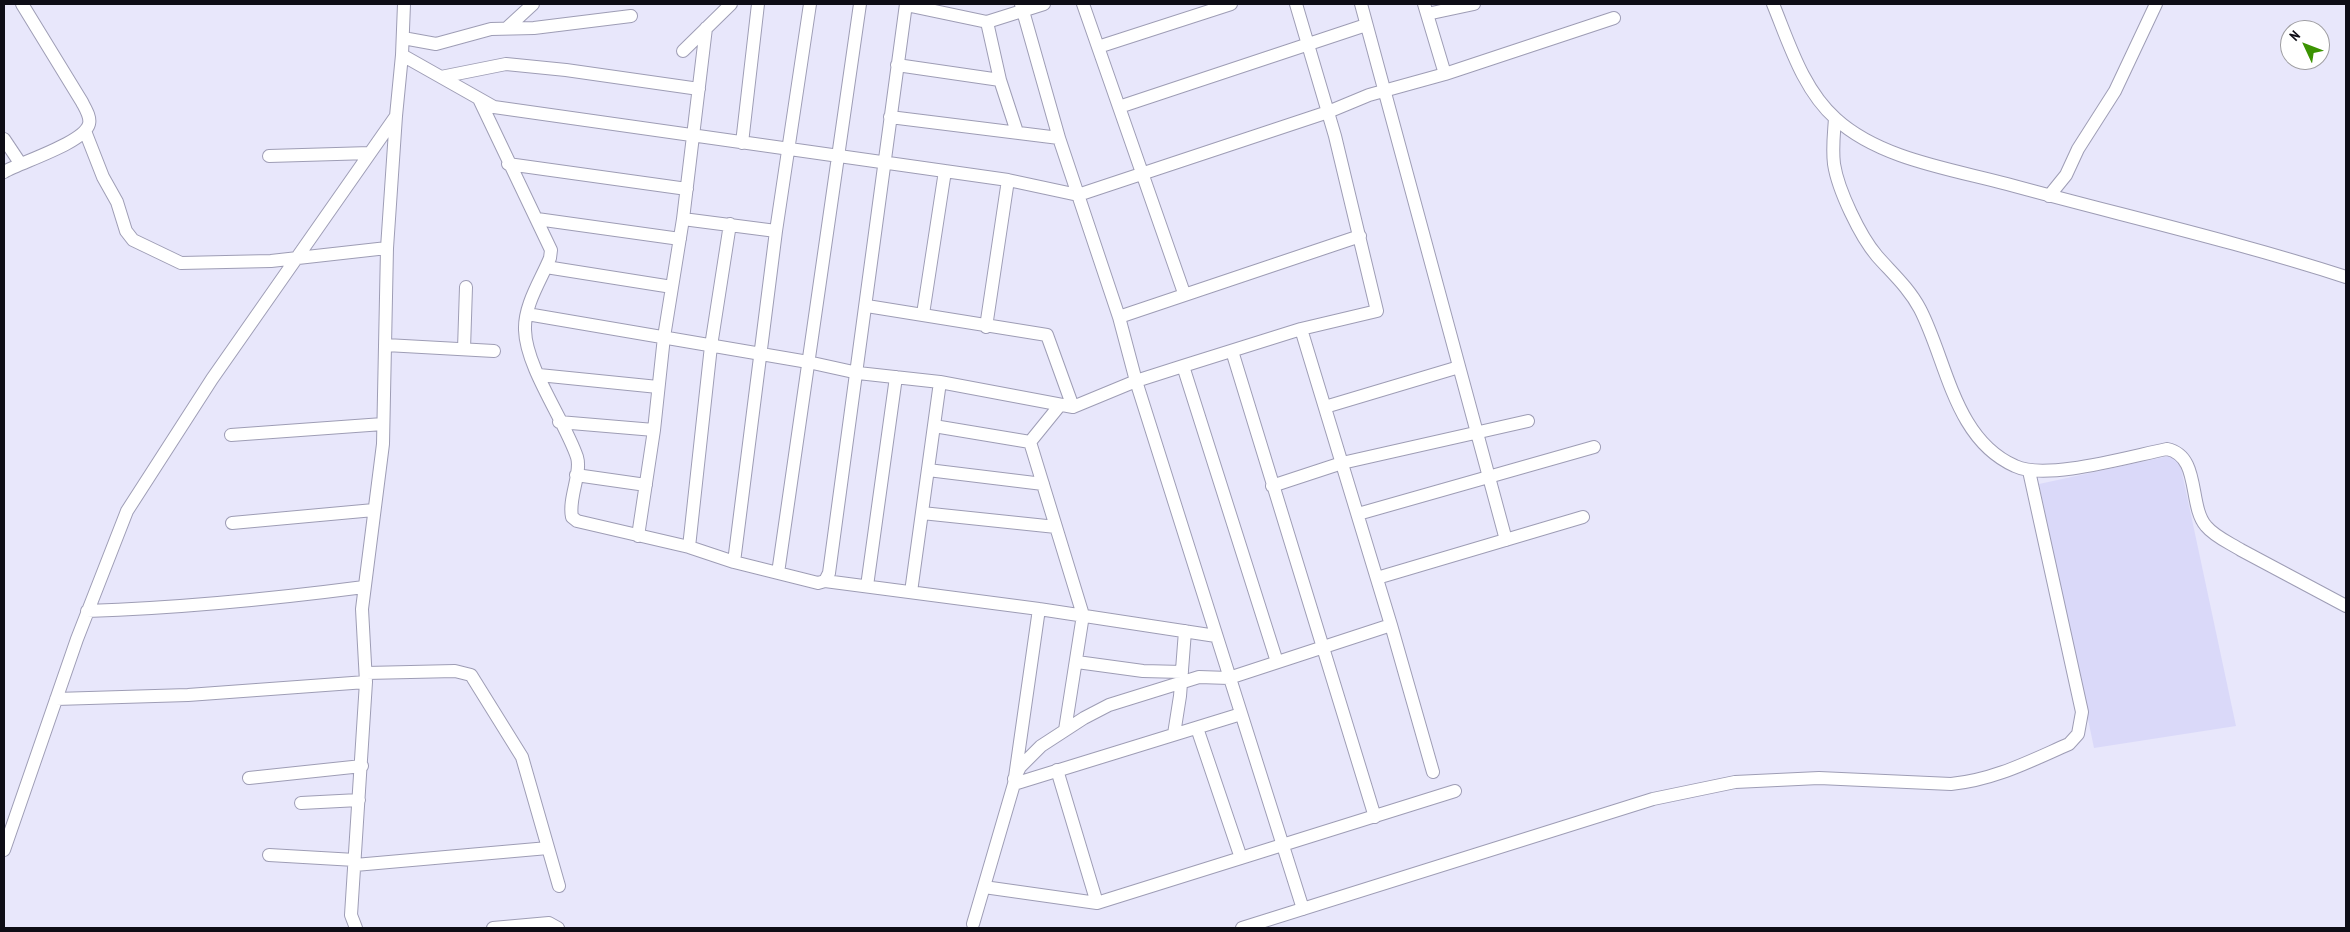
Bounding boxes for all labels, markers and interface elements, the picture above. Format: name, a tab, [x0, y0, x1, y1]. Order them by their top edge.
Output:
north arrow	[2280, 20, 2330, 70]
text: N	[2286, 27, 2304, 44]

